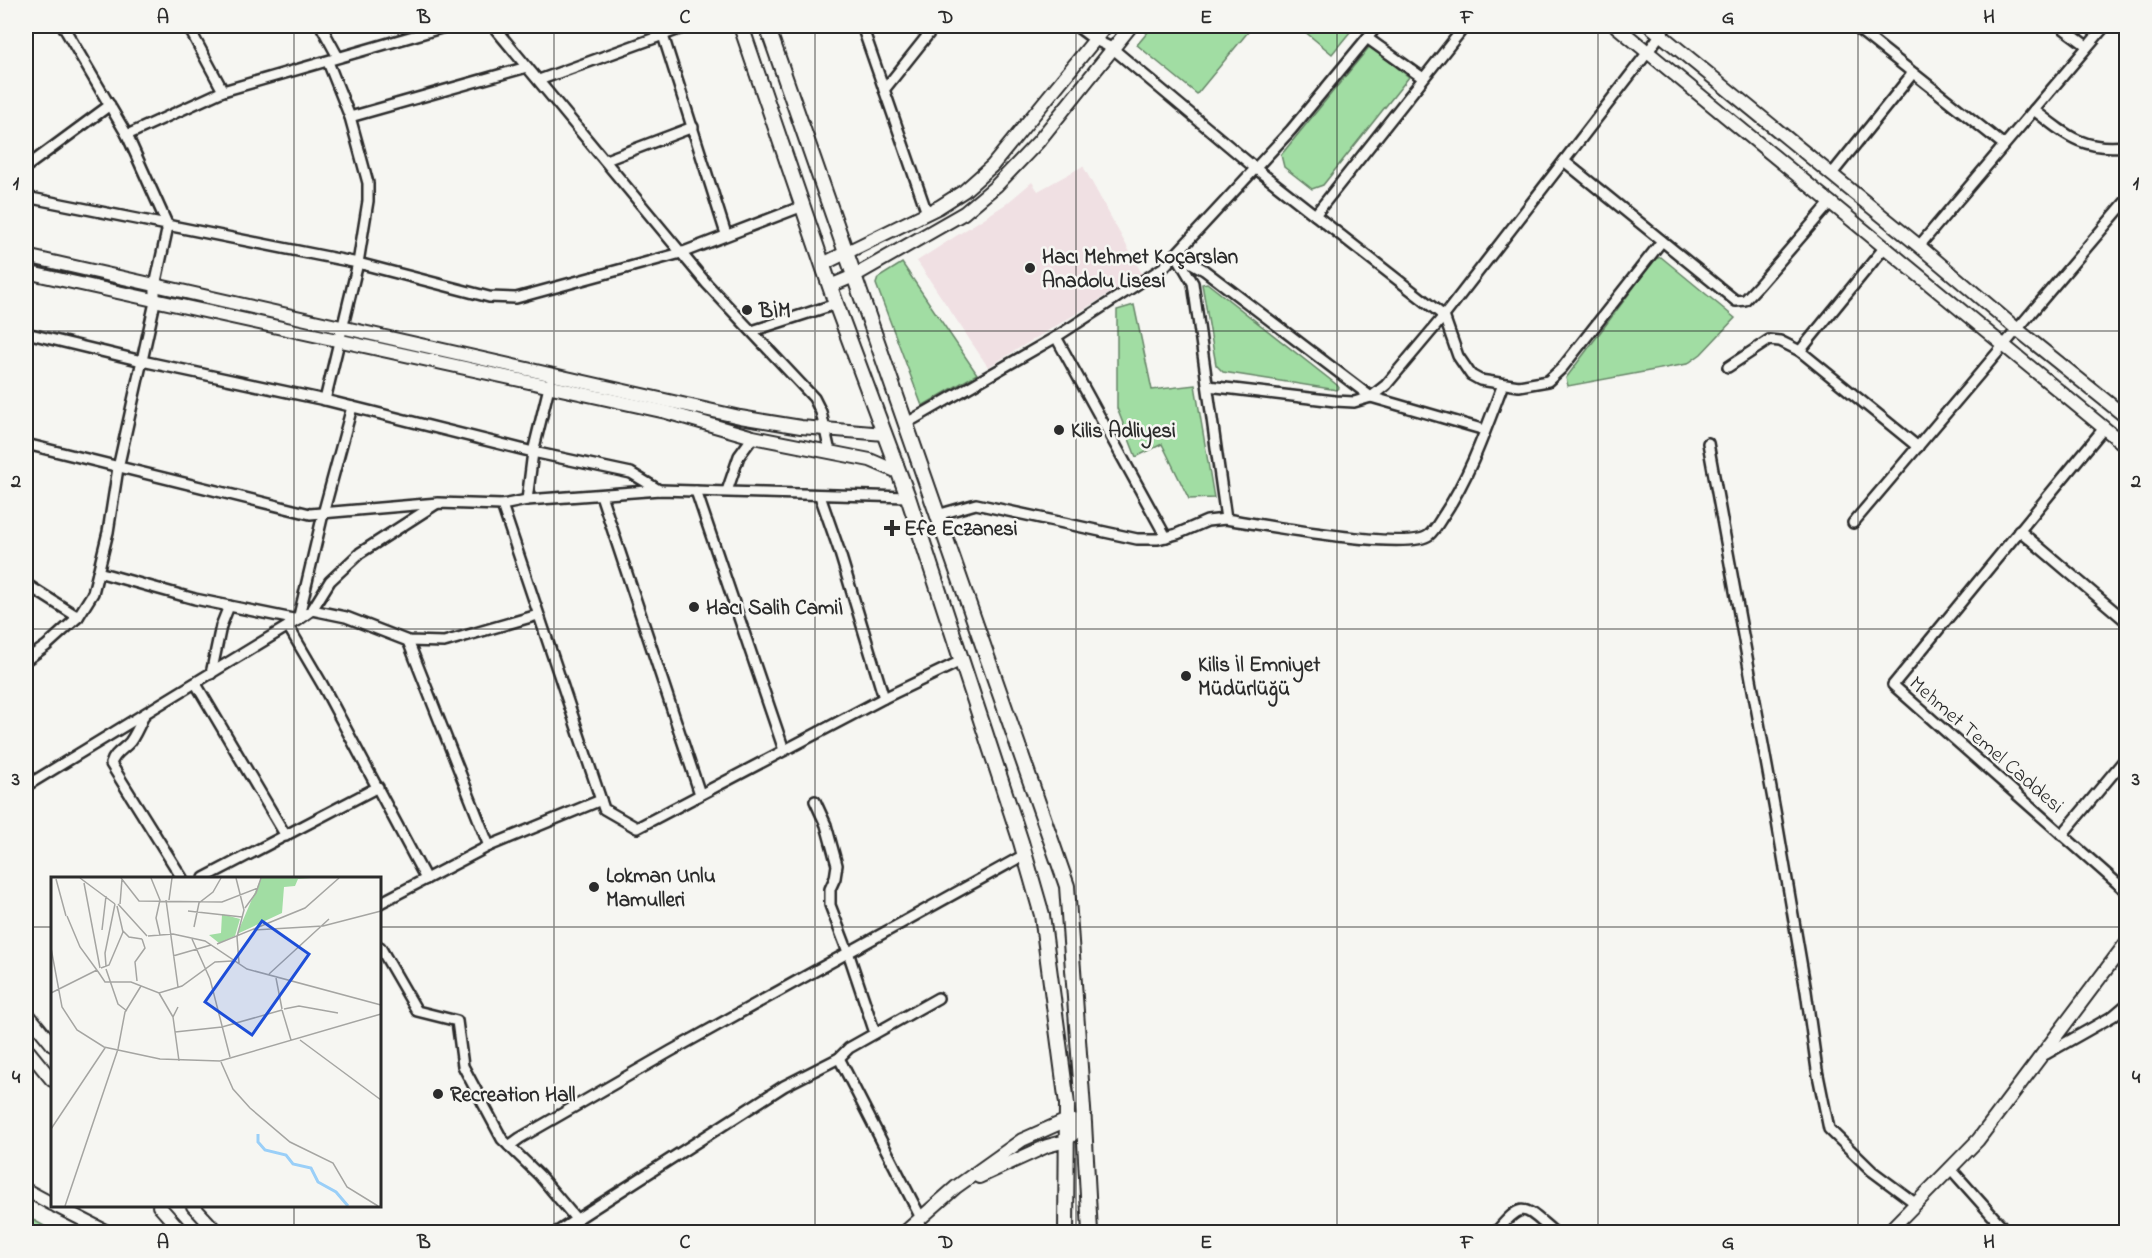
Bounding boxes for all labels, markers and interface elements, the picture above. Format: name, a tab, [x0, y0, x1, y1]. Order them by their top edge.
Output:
text: A	[157, 4, 169, 33]
text: B	[416, 4, 431, 33]
text: C	[680, 4, 691, 33]
text: D	[938, 4, 953, 33]
text: E	[1200, 4, 1212, 33]
text: F	[1460, 4, 1474, 33]
text: G	[1722, 4, 1735, 33]
text: H	[1983, 4, 1995, 33]
text: 1	[13, 170, 20, 199]
text: 1	[2133, 170, 2140, 199]
place label: Hacı Mehmet Koçarslan Anadolu Lisesi	[1042, 243, 1238, 297]
marker: Hacı Mehmet Koçarslan Anadolu Lisesi	[1023, 261, 1037, 275]
place label: BİM	[758, 297, 791, 327]
marker: BİM	[740, 303, 754, 317]
place label: Kilis Adliyesi	[1071, 417, 1176, 449]
marker: Kilis Adliyesi	[1052, 423, 1066, 437]
text: 2	[10, 468, 21, 497]
text: 2	[2130, 468, 2141, 497]
place label: Efe Eczanesi	[904, 515, 1018, 545]
marker: Efe Eczanesi	[885, 521, 899, 535]
place label: Hacı Salih Camiİ	[706, 594, 843, 624]
marker: Hacı Salih Camiİ	[687, 600, 701, 614]
place label: Kilis İl Emniyet Müdürlüğü	[1198, 651, 1321, 707]
marker: Kilis İl Emniyet Müdürlüğü	[1179, 669, 1193, 683]
street label: Mehmet Temel Caddesi	[1902, 670, 2070, 821]
text: 3	[11, 766, 20, 795]
text: 3	[2131, 766, 2140, 795]
place label: Lokman Unlu Mamulleri	[606, 862, 716, 916]
inset map	[51, 877, 381, 1207]
marker: Lokman Unlu Mamulleri	[587, 880, 601, 894]
text: 4	[12, 1064, 21, 1093]
text: 4	[2132, 1064, 2141, 1093]
place label: Recreation Hall	[450, 1081, 576, 1111]
marker: Recreation Hall	[431, 1087, 445, 1101]
text: A	[157, 1229, 169, 1258]
text: B	[416, 1229, 431, 1258]
text: C	[680, 1229, 691, 1258]
text: D	[938, 1229, 953, 1258]
text: E	[1200, 1229, 1212, 1258]
text: F	[1460, 1229, 1474, 1258]
text: G	[1722, 1229, 1735, 1258]
text: H	[1983, 1229, 1995, 1258]

